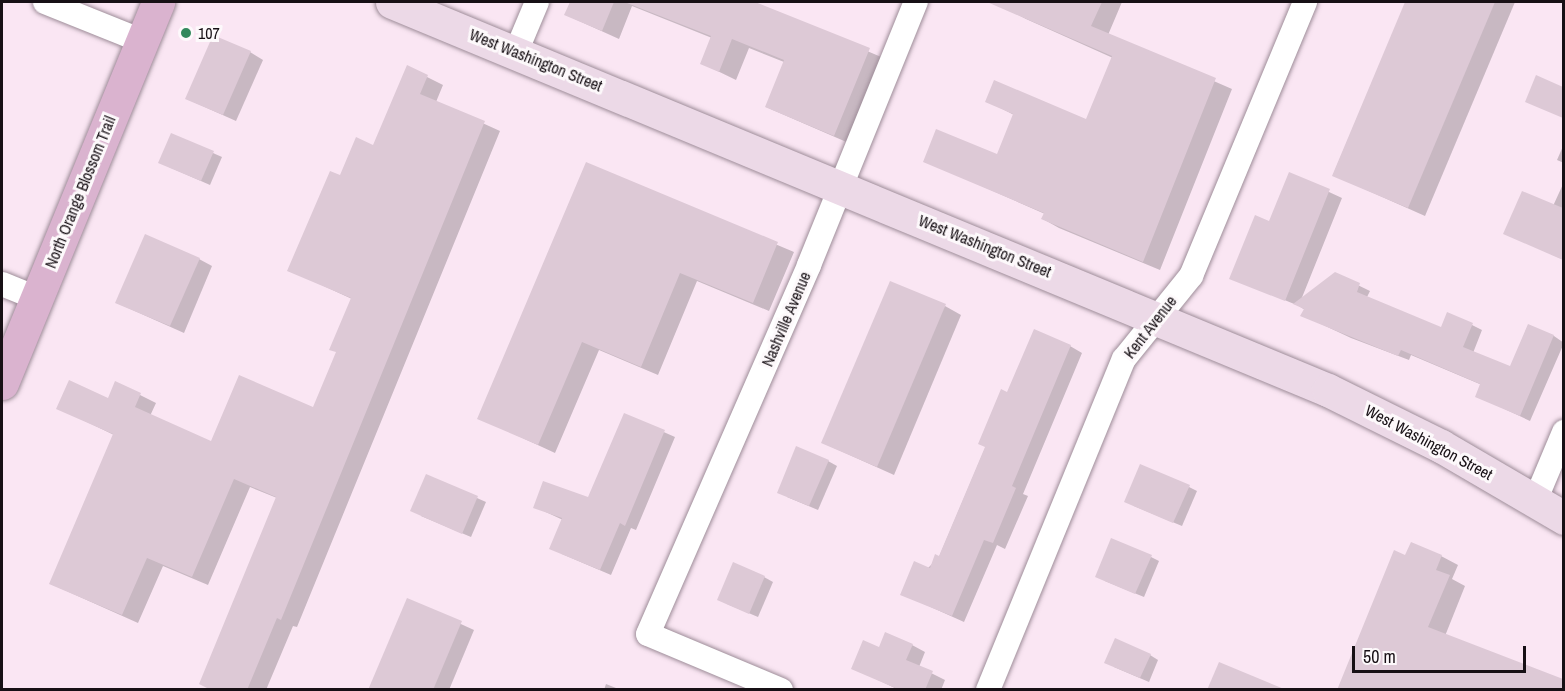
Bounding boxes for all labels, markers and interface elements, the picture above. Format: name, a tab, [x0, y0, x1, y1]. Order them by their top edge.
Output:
place label: 107	[198, 23, 220, 43]
street label: West Washington Street	[467, 25, 605, 95]
marker: 107	[179, 26, 193, 40]
street label: North Orange Blossom Trail	[41, 113, 119, 271]
street label: West Washington Street	[916, 211, 1054, 281]
street label: Nashville Avenue	[757, 268, 815, 370]
street label: Kent Avenue	[1119, 292, 1181, 362]
street label: West Washington Street	[1362, 400, 1496, 484]
scale bar	[1355, 634, 1529, 672]
text: 50 m	[1363, 644, 1396, 669]

